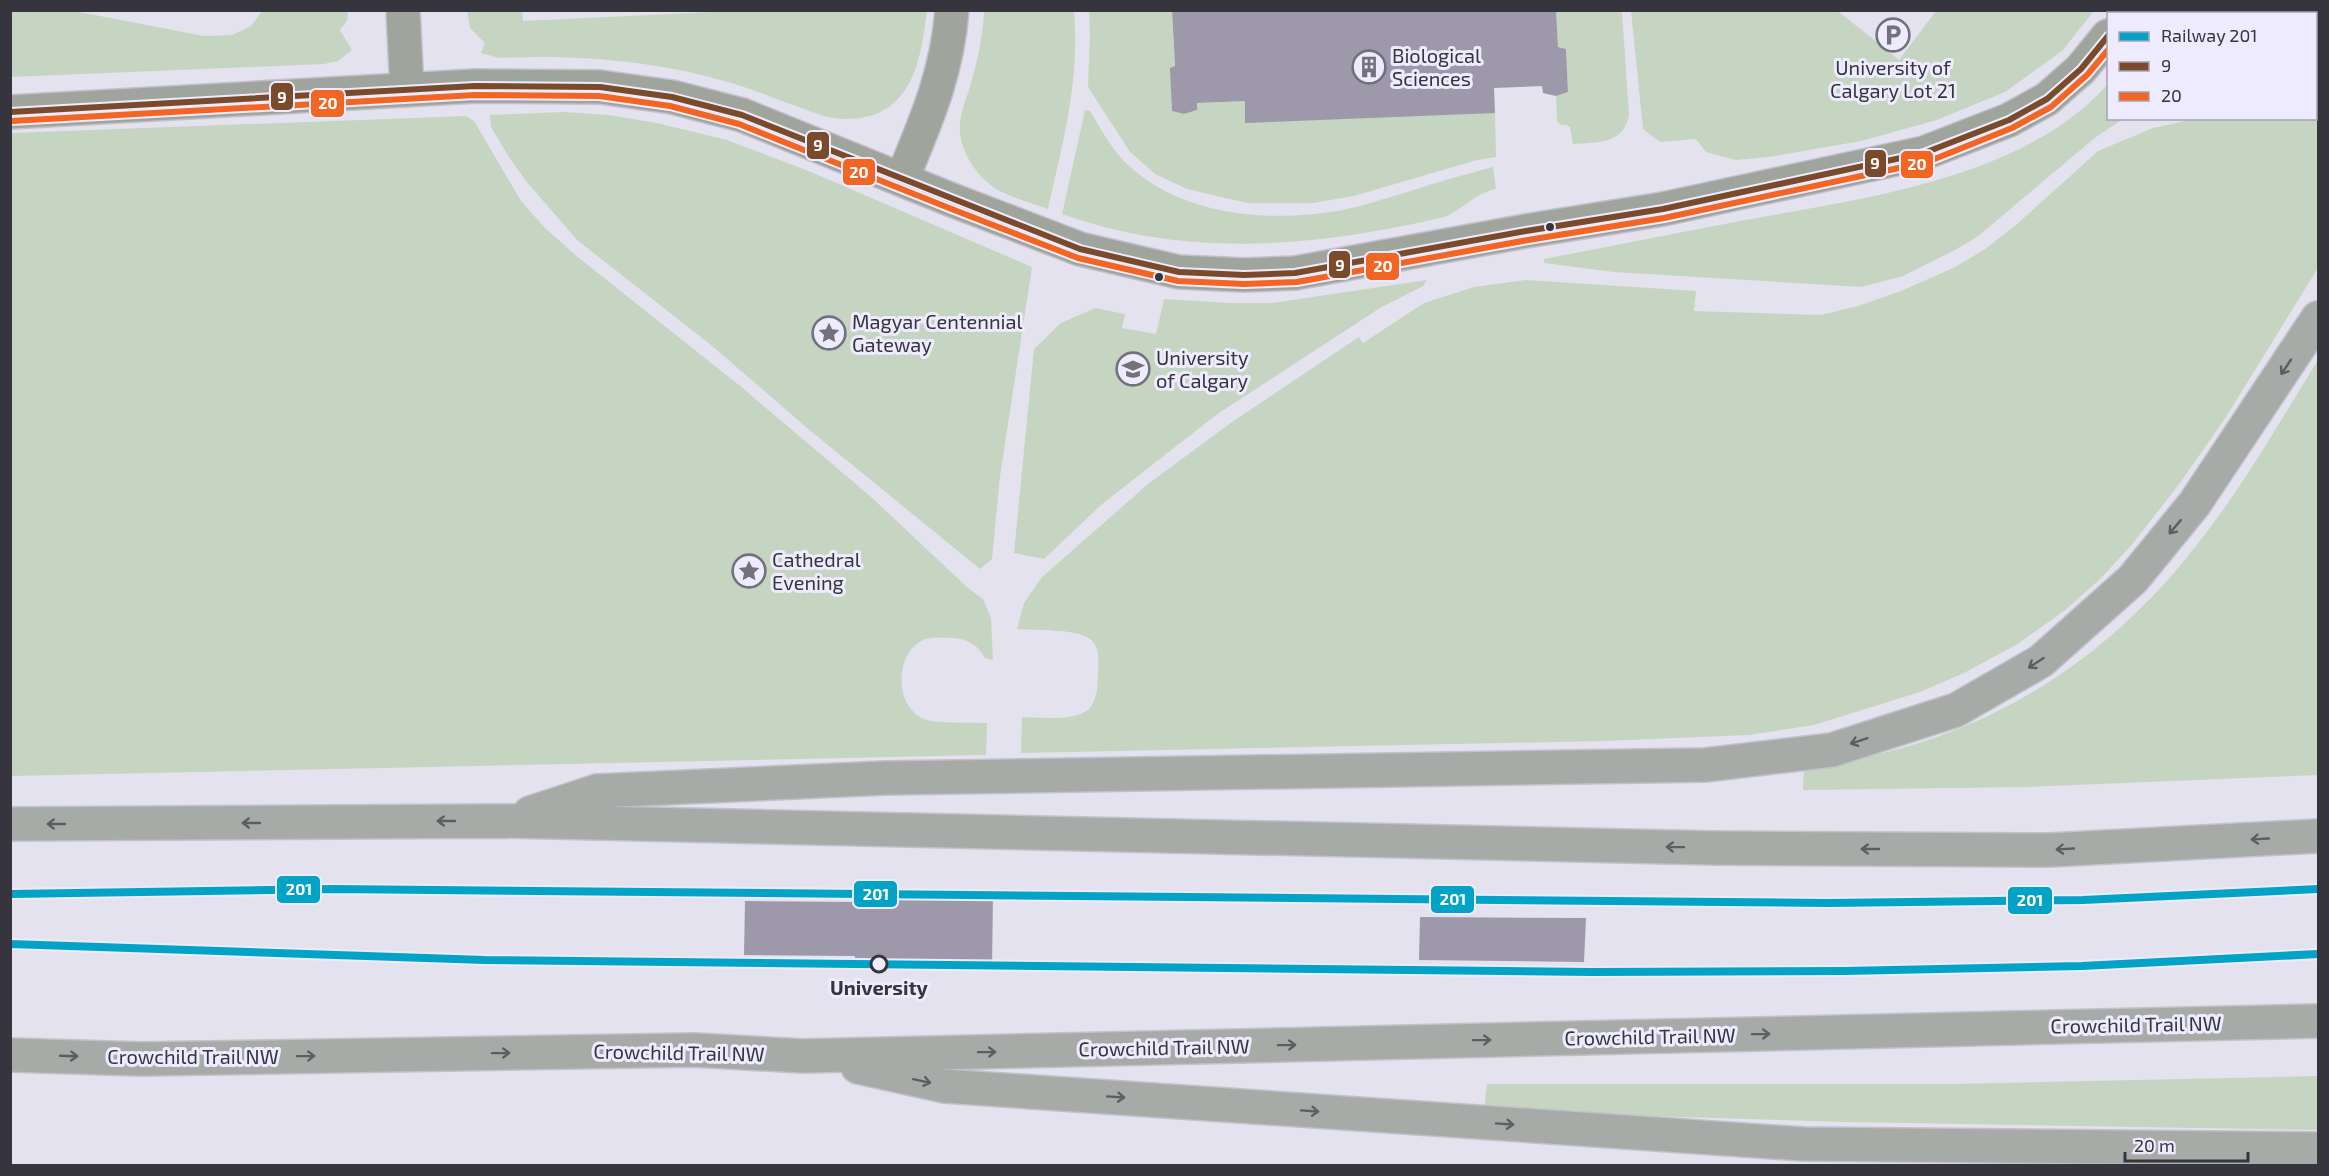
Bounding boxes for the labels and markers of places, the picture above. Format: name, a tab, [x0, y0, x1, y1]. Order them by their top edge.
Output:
parking icon: University of Calgary Lot 21	[1875, 17, 1911, 53]
place label: Biological Sciences	[1392, 43, 1481, 90]
building icon: Biological Sciences	[1351, 49, 1387, 85]
place label: University of Calgary Lot 21	[1830, 55, 1956, 102]
unlabelled marker	[1544, 221, 1556, 233]
unlabelled marker	[1153, 271, 1165, 283]
place label: Magyar Centennial Gateway	[852, 309, 1022, 356]
place icon: Magyar Centennial Gateway	[811, 315, 847, 351]
place label: University of Calgary	[1156, 345, 1249, 392]
school or university icon: University of Calgary	[1115, 351, 1151, 387]
place label: Cathedral Evening	[772, 547, 861, 594]
place icon: Cathedral Evening	[731, 553, 767, 589]
marker: University	[870, 955, 888, 973]
place label: University	[830, 975, 929, 1000]

